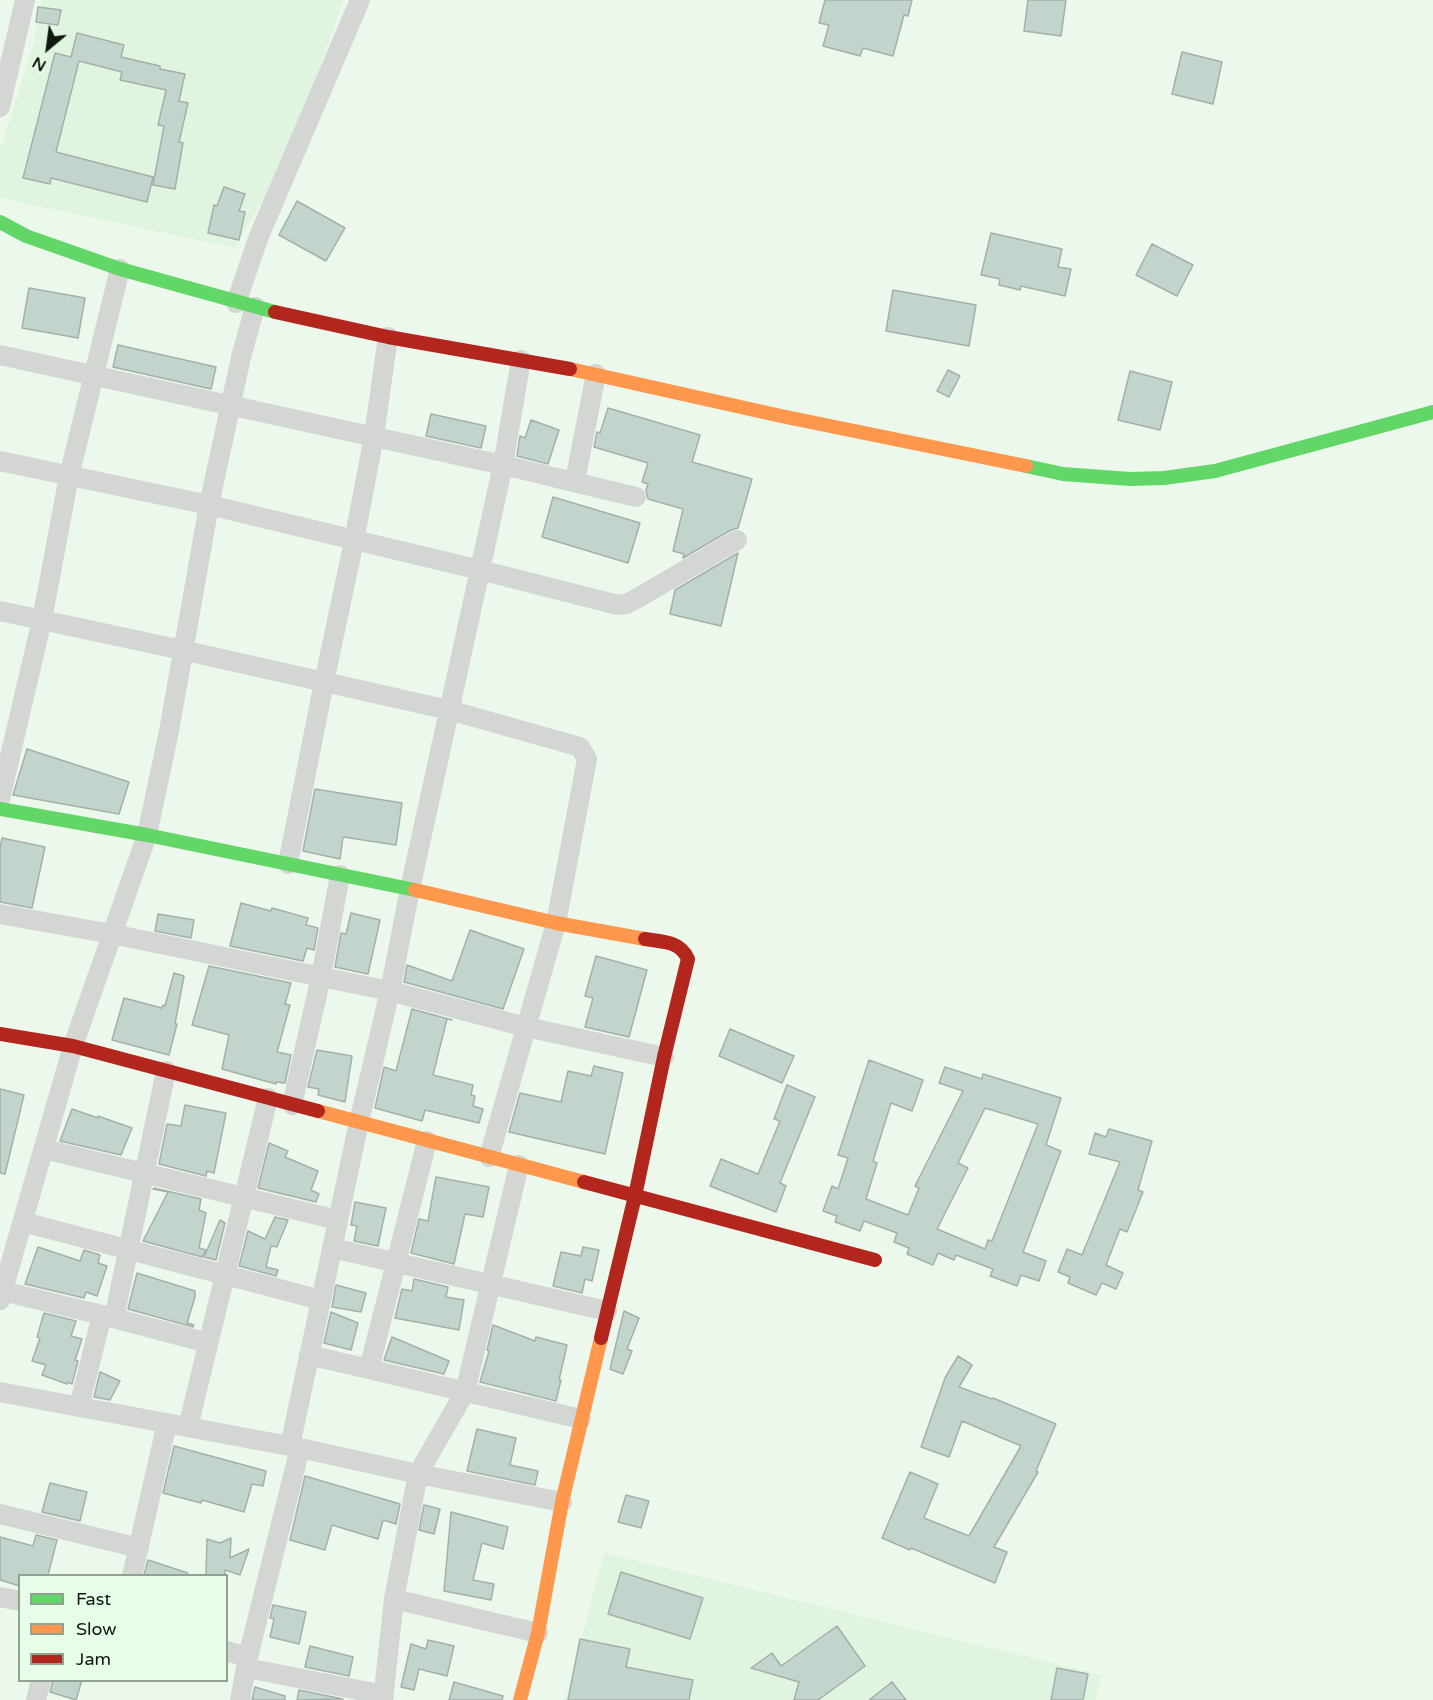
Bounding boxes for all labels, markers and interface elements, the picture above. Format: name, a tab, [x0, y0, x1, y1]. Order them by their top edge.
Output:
north arrow	[18, 18, 78, 78]
text: N	[29, 52, 50, 76]
legend	[18, 1574, 228, 1682]
text: Fast	[76, 1588, 111, 1610]
text: Slow	[76, 1618, 117, 1640]
text: Jam	[76, 1648, 111, 1670]

